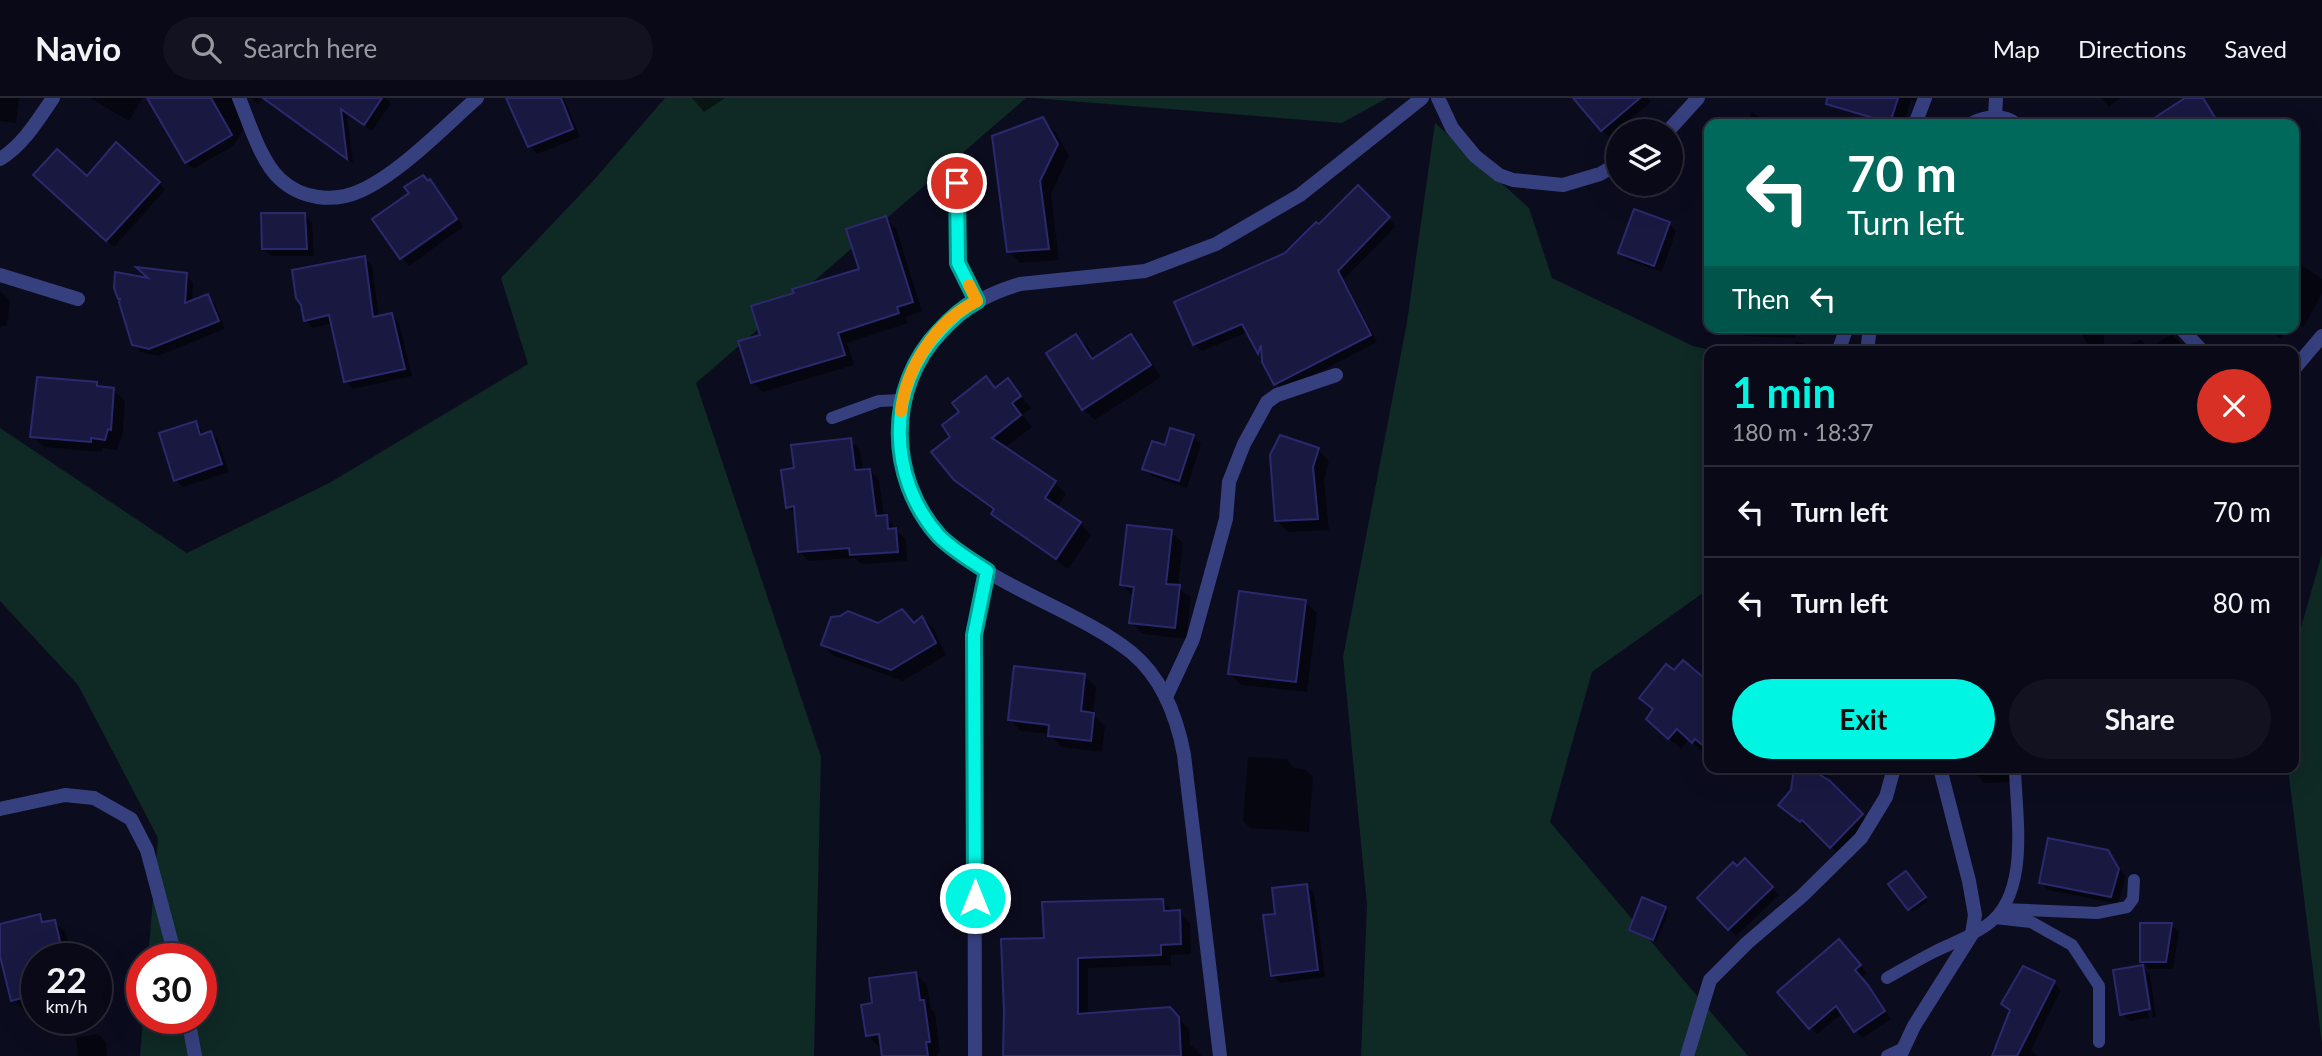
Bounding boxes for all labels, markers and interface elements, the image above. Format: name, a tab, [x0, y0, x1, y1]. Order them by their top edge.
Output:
search box	[163, 17, 653, 80]
text: Navio	[35, 28, 121, 68]
icon: search	[187, 29, 225, 67]
text: Search here	[243, 32, 377, 64]
text: Map	[1993, 34, 2040, 63]
text: Directions	[2078, 34, 2186, 63]
text: Saved	[2224, 34, 2287, 63]
map controls	[1606, 119, 1683, 196]
button: layers	[1606, 119, 1683, 196]
text: 70 m	[1847, 144, 1957, 202]
icon: left	[1732, 147, 1823, 238]
pin	[927, 153, 987, 213]
icon: arrive	[938, 164, 976, 202]
text: Turn left	[1847, 203, 1964, 242]
icon: left	[1804, 280, 1842, 318]
text: Then	[1732, 283, 1790, 315]
text: 1 min	[1732, 367, 1836, 417]
button: close	[2197, 369, 2271, 443]
text: 180 m · 18:37	[1732, 418, 1874, 446]
icon: left	[1732, 493, 1770, 531]
text: Turn left	[1791, 496, 1888, 528]
text: 70 m	[2213, 496, 2271, 528]
icon: left	[1732, 584, 1770, 622]
text: Turn left	[1791, 587, 1888, 619]
text: 80 m	[2213, 587, 2271, 619]
button: Exit	[1732, 679, 1995, 759]
button: Share	[2009, 679, 2271, 759]
position arrow	[938, 861, 1012, 935]
speed limit sign: 30	[126, 943, 217, 1034]
text: 22	[46, 958, 87, 1000]
text: km/h	[45, 995, 88, 1017]

